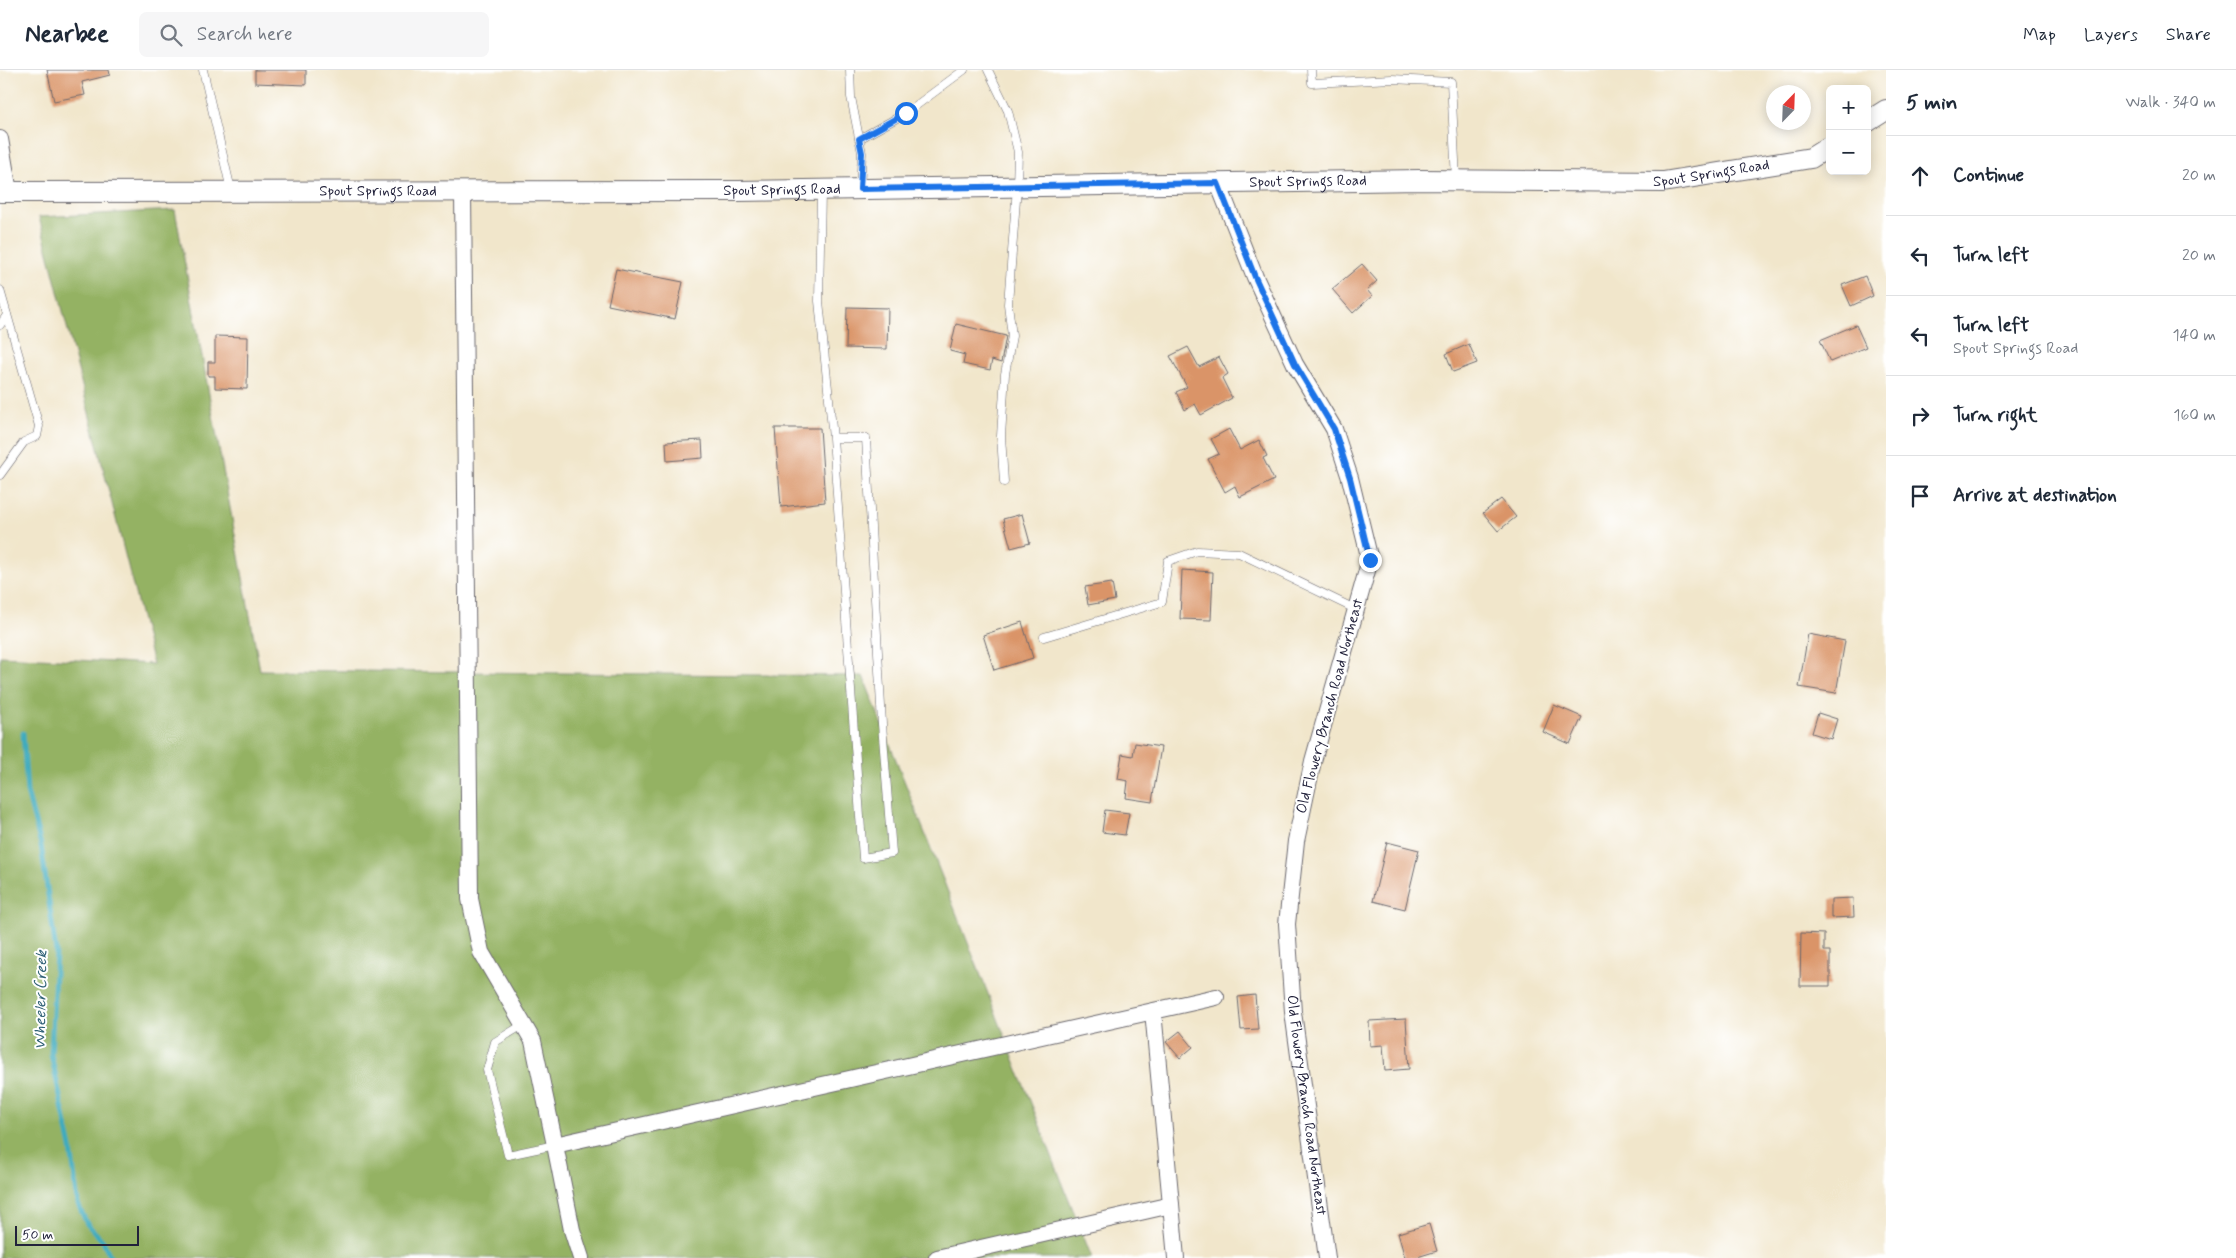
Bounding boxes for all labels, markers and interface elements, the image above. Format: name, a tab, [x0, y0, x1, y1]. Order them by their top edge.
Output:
search box	[139, 12, 489, 57]
text: Nearbee	[25, 19, 109, 50]
icon: search	[157, 21, 185, 49]
text: Search here	[197, 22, 293, 47]
text: Map	[2023, 23, 2056, 47]
text: Layers	[2084, 23, 2138, 47]
text: Share	[2166, 23, 2211, 47]
north arrow	[1766, 85, 1811, 130]
map controls	[1826, 85, 1871, 175]
button: +	[1826, 85, 1871, 130]
text: 5 min	[1906, 89, 1958, 117]
text: Walk · 340 m	[2126, 92, 2216, 113]
route start	[895, 102, 918, 125]
button: −	[1826, 130, 1871, 175]
street label: Spout Springs Road	[1653, 155, 1771, 192]
icon: ahead	[1906, 162, 1934, 190]
text: Continue	[1953, 163, 2024, 188]
text: 20 m	[2182, 165, 2216, 186]
street label: Spout Springs Road	[1249, 171, 1367, 193]
street label: Spout Springs Road	[723, 179, 841, 201]
street label: Spout Springs Road	[319, 181, 437, 202]
icon: left	[1906, 242, 1934, 270]
text: Turn left	[1953, 243, 2029, 268]
text: 20 m	[2182, 245, 2216, 266]
text: Turn left	[1953, 313, 2029, 338]
icon: left	[1906, 322, 1934, 350]
text: 140 m	[2172, 325, 2216, 346]
text: Spout Springs Road	[1953, 338, 2078, 359]
icon: right	[1906, 402, 1934, 430]
text: Turn right	[1953, 403, 2037, 428]
text: 160 m	[2173, 405, 2216, 426]
icon: arrive	[1906, 482, 1934, 510]
text: Arrive at destination	[1953, 483, 2117, 508]
route end	[1359, 549, 1382, 572]
street label: Old Flowery Branch Road Northeast	[1292, 596, 1369, 816]
water label: Wheeler Creek	[30, 949, 52, 1050]
street label: Old Flowery Branch Road Northeast	[1282, 994, 1331, 1217]
scale bar	[15, 1223, 139, 1246]
text: 50 m	[22, 1226, 53, 1244]

